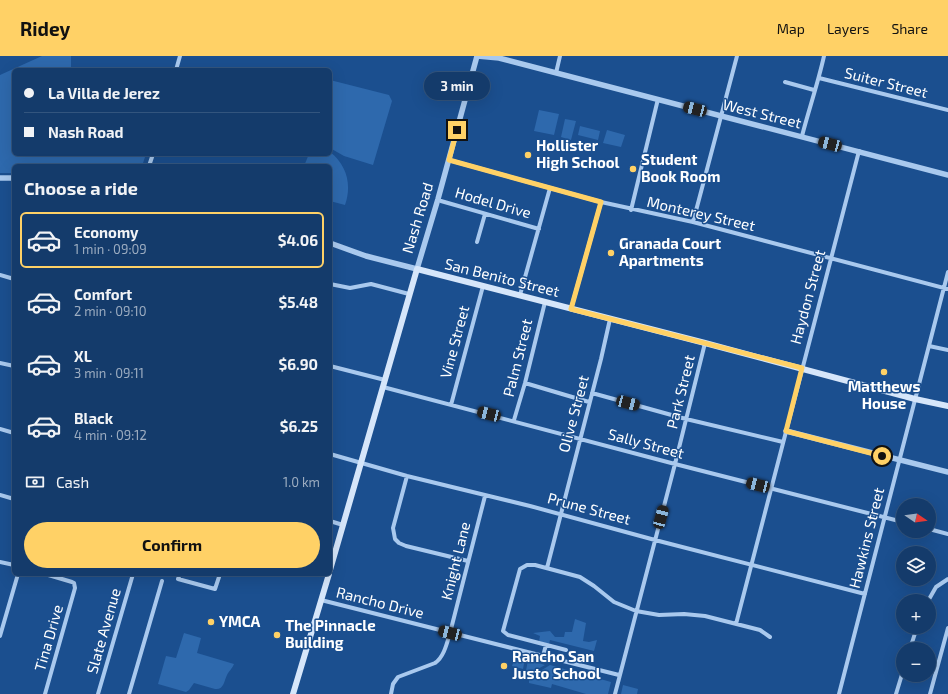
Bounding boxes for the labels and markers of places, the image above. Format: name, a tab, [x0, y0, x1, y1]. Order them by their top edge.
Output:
place label: Hollister High School	[536, 136, 620, 171]
marker: Hollister High School	[523, 150, 533, 160]
place label: Student Book Room	[641, 150, 720, 185]
marker: Student Book Room	[628, 164, 638, 174]
place label: Granada Court Apartments	[619, 234, 721, 269]
marker: Granada Court Apartments	[606, 248, 616, 258]
marker: Matthews House	[879, 367, 889, 377]
place label: Matthews House	[848, 377, 920, 412]
place label: YMCA	[219, 612, 261, 630]
place label: The Pinnacle Building	[285, 616, 376, 651]
marker: YMCA	[206, 617, 216, 627]
marker: The Pinnacle Building	[272, 630, 282, 640]
place label: Rancho San Justo School	[512, 647, 601, 682]
marker: Rancho San Justo School	[499, 661, 509, 671]

